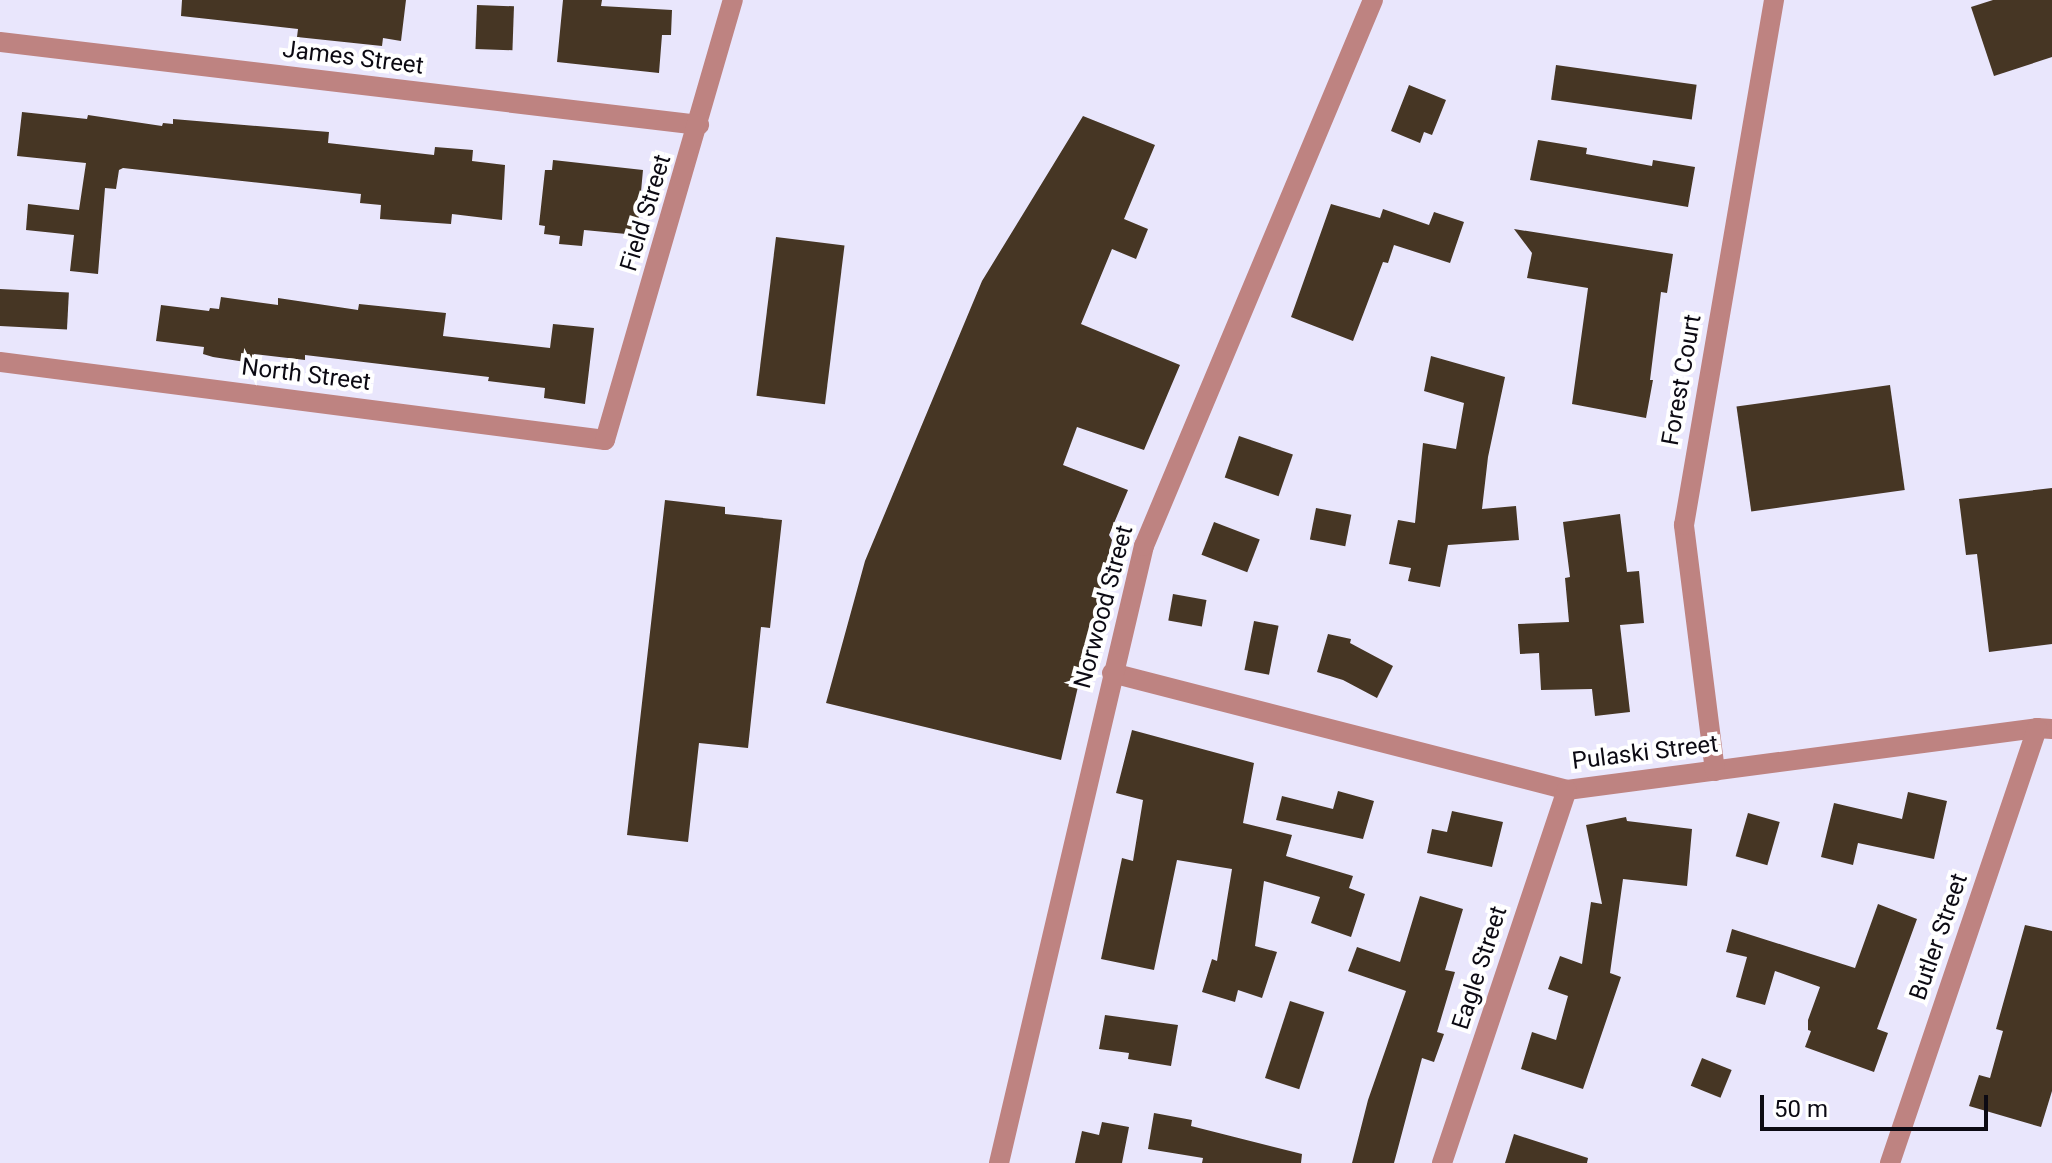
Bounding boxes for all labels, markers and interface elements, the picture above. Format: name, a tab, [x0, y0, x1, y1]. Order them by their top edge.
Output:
street label: James Street	[281, 35, 425, 81]
street label: Field Street	[615, 151, 677, 275]
street label: Forest Court	[1656, 312, 1708, 448]
street label: North Street	[240, 353, 372, 397]
street label: Norwood Street	[1068, 522, 1140, 692]
street label: Pulaski Street	[1570, 730, 1720, 776]
street label: Butler Street	[1904, 870, 1974, 1004]
street label: Eagle Street	[1447, 903, 1513, 1033]
scale bar	[1764, 1079, 1992, 1129]
text: 50 m	[1774, 1095, 1828, 1123]

